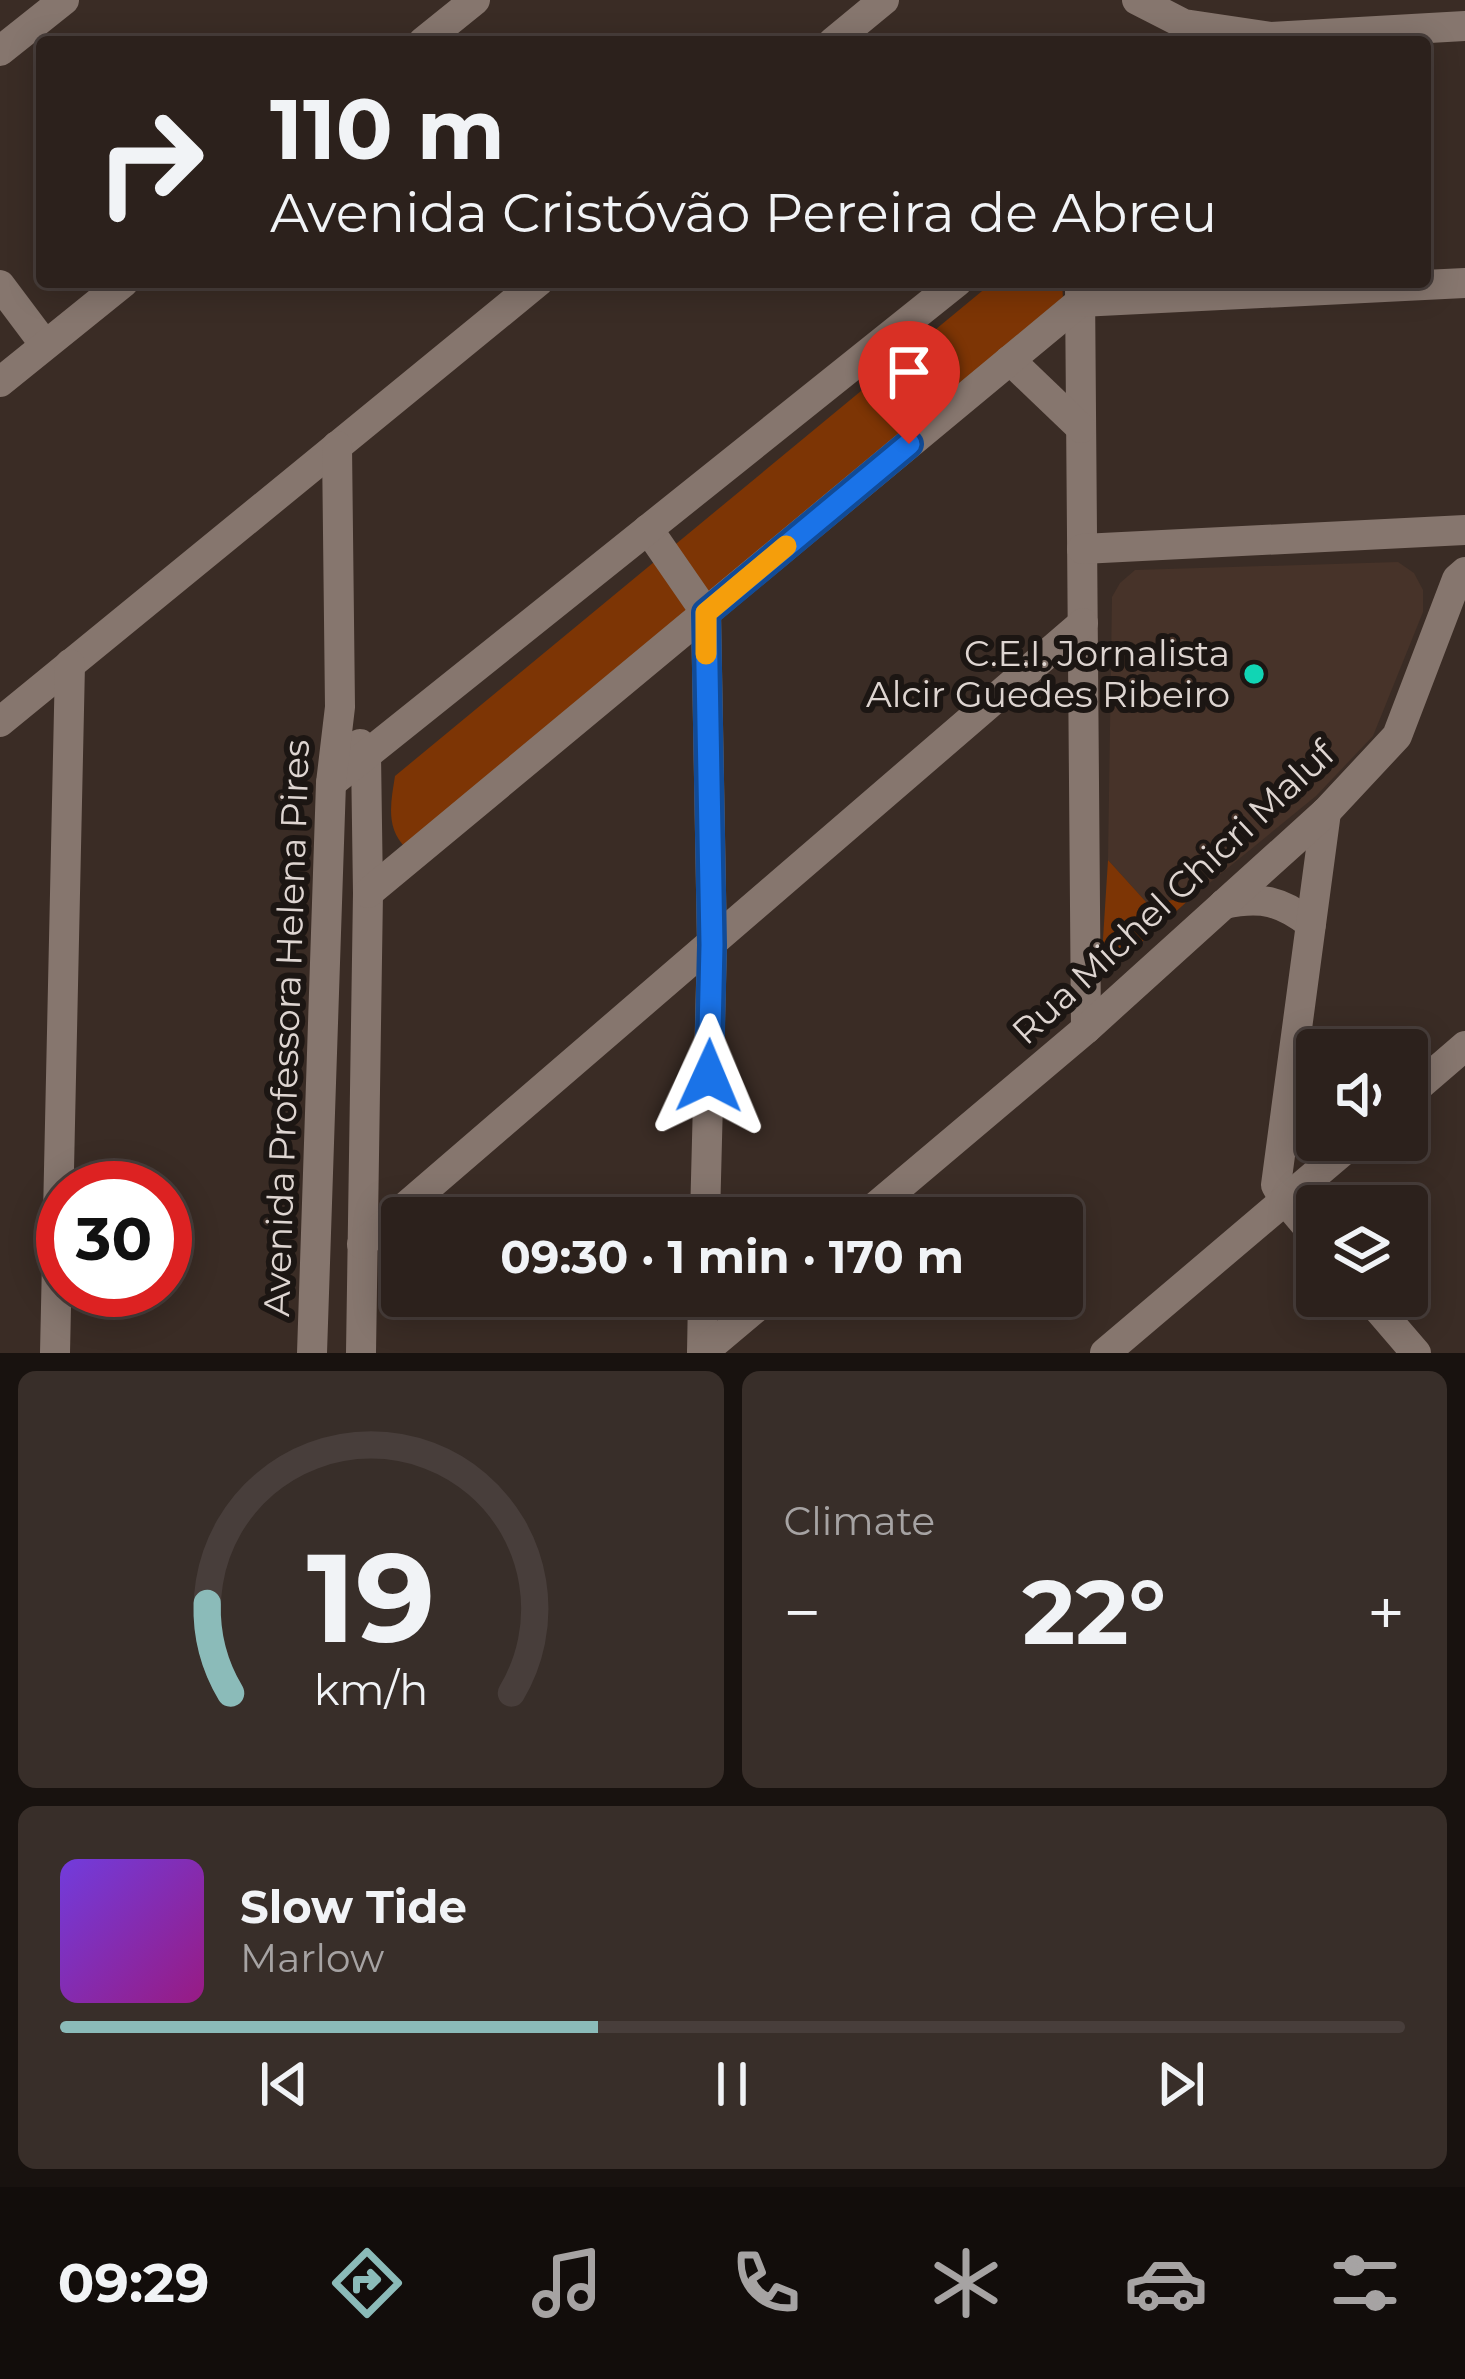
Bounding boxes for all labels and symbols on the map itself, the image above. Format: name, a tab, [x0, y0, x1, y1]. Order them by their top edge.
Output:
pin	[858, 321, 960, 444]
place label: C.E.I. Jornalista Alcir Guedes Ribeiro	[866, 631, 1230, 716]
marker: C.E.I. Jornalista Alcir Guedes Ribeiro	[1241, 661, 1267, 687]
street label: Rua Michel Chicri Maluf	[1003, 730, 1345, 1053]
street label: Avenida Professora Helena Pires	[254, 739, 318, 1317]
position arrow	[646, 1013, 772, 1139]
speed limit sign: 30	[36, 1161, 192, 1317]

